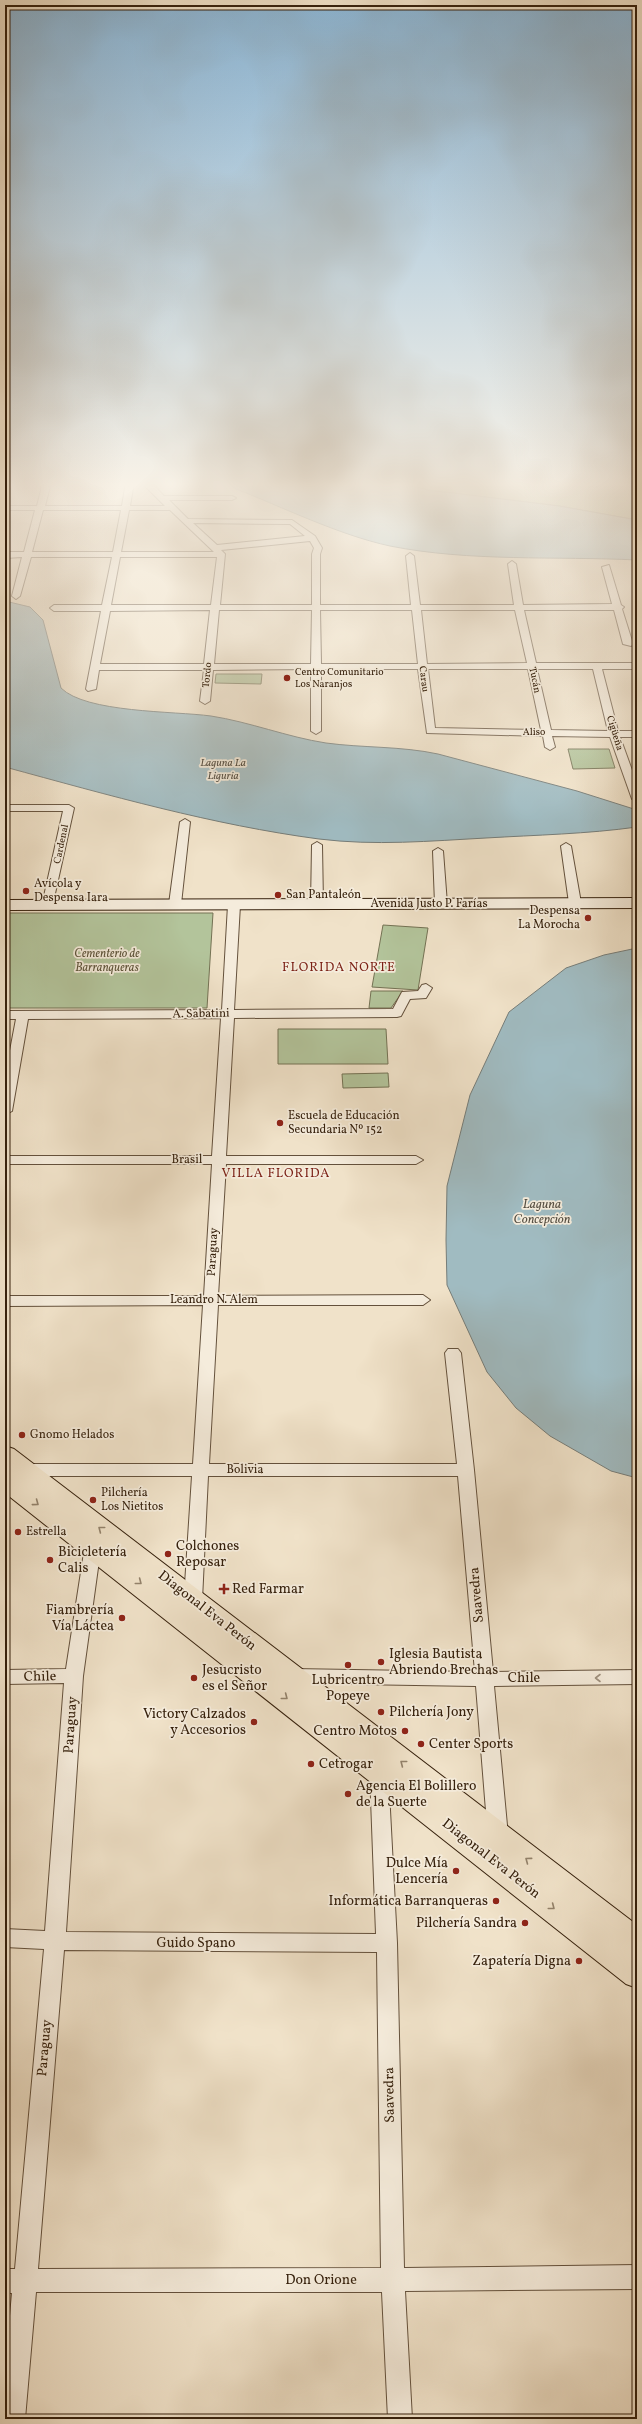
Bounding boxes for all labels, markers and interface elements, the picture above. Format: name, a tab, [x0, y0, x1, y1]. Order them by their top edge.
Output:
street label: Tordo	[199, 662, 215, 688]
place label: Centro Comunitario Los Naranjos	[295, 665, 384, 691]
street label: Carau	[415, 665, 433, 693]
street label: Tucán	[525, 666, 545, 694]
marker: Centro Comunitario Los Naranjos	[282, 673, 292, 683]
street label: Cigüeña	[603, 714, 627, 752]
street label: Aliso	[523, 725, 545, 739]
water label: Laguna La Liguria	[200, 756, 246, 784]
street label: Cardenal	[50, 823, 72, 865]
place label: Avícola y Despensa Iara	[34, 876, 108, 906]
marker: Avícola y Despensa Iara	[21, 886, 31, 896]
place label: San Pantaleón	[286, 887, 361, 903]
marker: San Pantaleón	[273, 890, 283, 900]
street label: Avenida Justo P. Farías	[370, 896, 488, 912]
place label: Despensa La Morocha	[518, 903, 580, 933]
marker: Despensa La Morocha	[583, 913, 593, 923]
park label: Cementerio de Barranqueras	[74, 946, 140, 976]
district label: FLORIDA NORTE	[282, 959, 396, 977]
street label: A. Sabatini	[172, 1005, 230, 1022]
place label: Escuela de Educación Secundaria Nº 152	[288, 1108, 400, 1138]
marker: Escuela de Educación Secundaria Nº 152	[275, 1118, 285, 1128]
street label: Brasil	[172, 1152, 203, 1168]
district label: VILLA FLORIDA	[222, 1165, 330, 1183]
water label: Laguna Concepción	[513, 1196, 571, 1229]
street label: Paraguay	[204, 1227, 222, 1277]
street label: Leandro N. Alem	[170, 1292, 258, 1308]
place label: Gnomo Helados	[30, 1427, 114, 1443]
marker: Gnomo Helados	[17, 1430, 27, 1440]
street label: Bolivia	[227, 1462, 263, 1478]
place label: Pilchería Los Nietitos	[101, 1485, 163, 1515]
marker: Pilchería Los Nietitos	[88, 1495, 98, 1505]
one-way arrow	[32, 1498, 39, 1505]
place label: Estrella	[26, 1524, 66, 1540]
marker: Estrella	[13, 1527, 23, 1537]
one-way arrow	[99, 1527, 106, 1534]
place label: Colchones Reposar	[176, 1537, 239, 1572]
place label: Bicicletería Calis	[58, 1543, 127, 1578]
marker: Colchones Reposar	[163, 1549, 173, 1559]
marker: Bicicletería Calis	[45, 1555, 55, 1565]
street label: Saavedra	[465, 1566, 489, 1624]
street label: Diagonal Eva Perón	[154, 1567, 260, 1655]
one-way arrow	[134, 1578, 141, 1585]
place label: Red Farmar	[232, 1580, 304, 1599]
marker: Red Farmar	[219, 1584, 229, 1594]
place label: Fiambrería Vía Láctea	[46, 1601, 114, 1636]
marker: Fiambrería Vía Láctea	[117, 1613, 127, 1623]
place label: Iglesia Bautista Abriendo Brechas	[389, 1645, 498, 1680]
marker: Iglesia Bautista Abriendo Brechas	[376, 1657, 386, 1667]
marker: Lubricentro Popeye	[343, 1660, 353, 1670]
place label: Jesucristo es el Señor	[202, 1661, 267, 1696]
street label: Chile	[24, 1667, 57, 1687]
street label: Chile	[508, 1669, 541, 1688]
place label: Lubricentro Popeye	[312, 1671, 384, 1706]
marker: Jesucristo es el Señor	[189, 1673, 199, 1683]
one-way arrow	[595, 1674, 601, 1682]
one-way arrow	[280, 1693, 287, 1700]
street label: Paraguay	[60, 1695, 82, 1754]
place label: Pilchería Jony	[389, 1703, 474, 1722]
place label: Victory Calzados y Accesorios	[143, 1705, 246, 1740]
marker: Pilchería Jony	[376, 1707, 386, 1717]
marker: Victory Calzados y Accesorios	[249, 1717, 259, 1727]
place label: Centro Motos	[313, 1722, 397, 1741]
marker: Centro Motos	[400, 1726, 410, 1736]
place label: Center Sports	[429, 1735, 513, 1754]
marker: Center Sports	[416, 1739, 426, 1749]
place label: Cetrogar	[319, 1755, 373, 1774]
marker: Cetrogar	[306, 1759, 316, 1769]
one-way arrow	[401, 1761, 408, 1768]
place label: Agencia El Bolillero de la Suerte	[356, 1777, 476, 1812]
marker: Agencia El Bolillero de la Suerte	[343, 1789, 353, 1799]
street label: Diagonal Eva Perón	[438, 1815, 544, 1903]
place label: Dulce Mía Lencería	[386, 1854, 448, 1889]
one-way arrow	[526, 1858, 533, 1865]
marker: Dulce Mía Lencería	[451, 1866, 461, 1876]
place label: Informática Barranqueras	[329, 1892, 488, 1911]
marker: Informática Barranqueras	[491, 1896, 501, 1906]
one-way arrow	[548, 1903, 555, 1910]
place label: Pilchería Sandra	[416, 1914, 517, 1933]
marker: Pilchería Sandra	[520, 1918, 530, 1928]
street label: Guido Spano	[156, 1934, 236, 1953]
place label: Zapatería Digna	[472, 1952, 571, 1971]
marker: Zapatería Digna	[574, 1956, 584, 1966]
street label: Paraguay	[33, 2018, 57, 2077]
street label: Saavedra	[380, 2067, 400, 2123]
street label: Don Orione	[285, 2271, 357, 2290]

